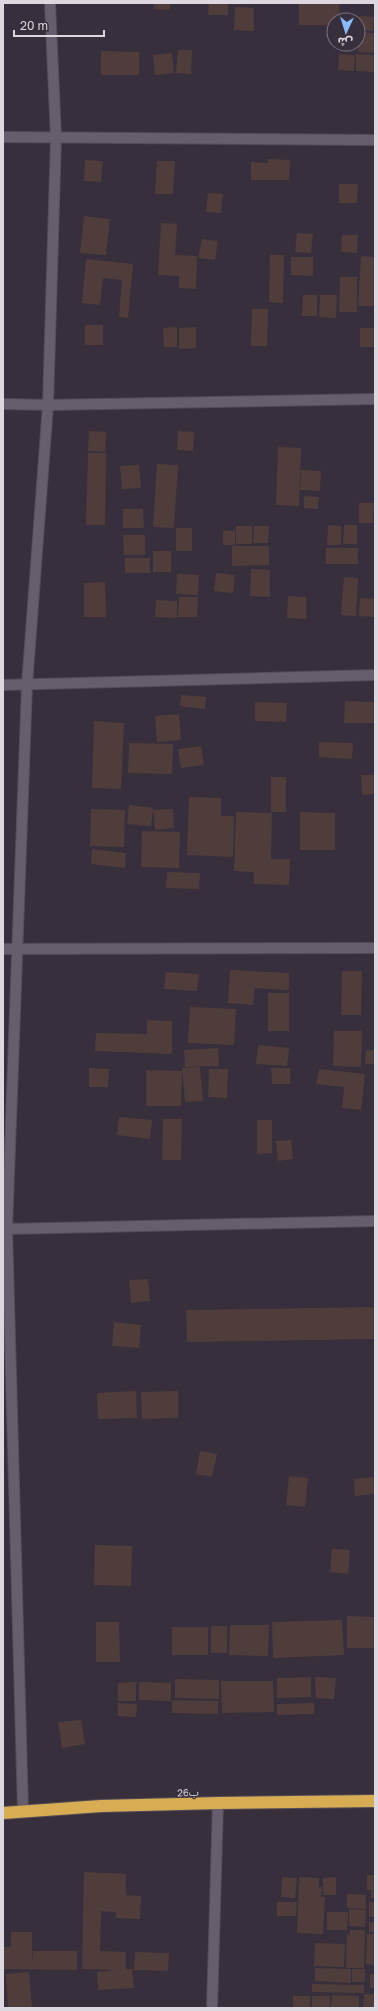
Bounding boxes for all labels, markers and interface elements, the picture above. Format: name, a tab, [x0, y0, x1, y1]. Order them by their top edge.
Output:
scale bar	[14, 12, 104, 38]
north arrow	[326, 12, 366, 52]
text: 20 m	[20, 18, 48, 33]
text: ش	[337, 34, 353, 49]
street label: 26ب	[177, 1786, 199, 1799]

